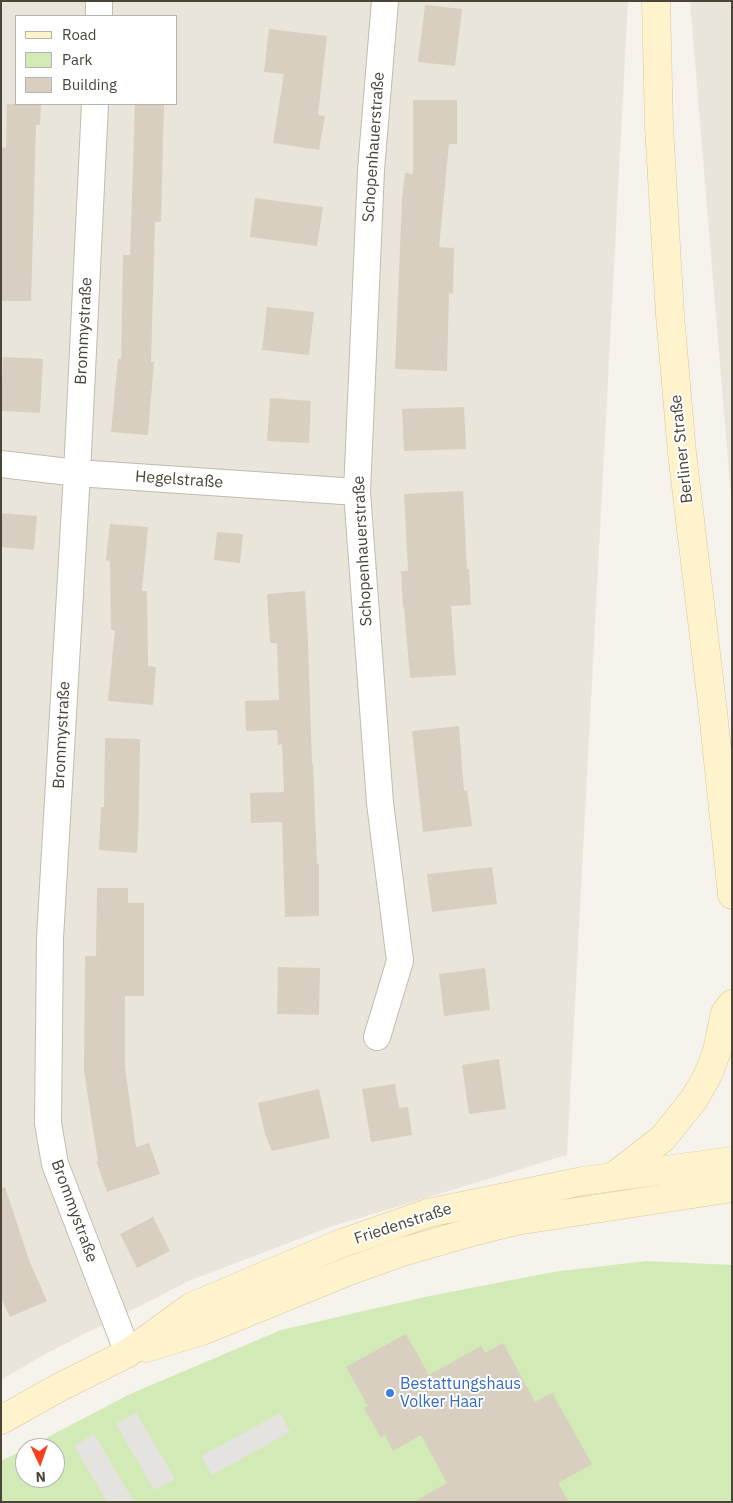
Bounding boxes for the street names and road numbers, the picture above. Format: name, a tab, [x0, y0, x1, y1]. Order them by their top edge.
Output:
street label: Schopenhauerstraße	[359, 71, 389, 223]
street label: Brommystraße	[72, 277, 96, 385]
street label: Berliner Straße	[667, 394, 697, 504]
street label: Hegelstraße	[134, 467, 224, 493]
street label: Schopenhauerstraße	[349, 475, 377, 627]
street label: Brommystraße	[50, 681, 74, 789]
street label: Brommystraße	[47, 1157, 101, 1265]
street label: Friedenstraße	[352, 1199, 454, 1249]

